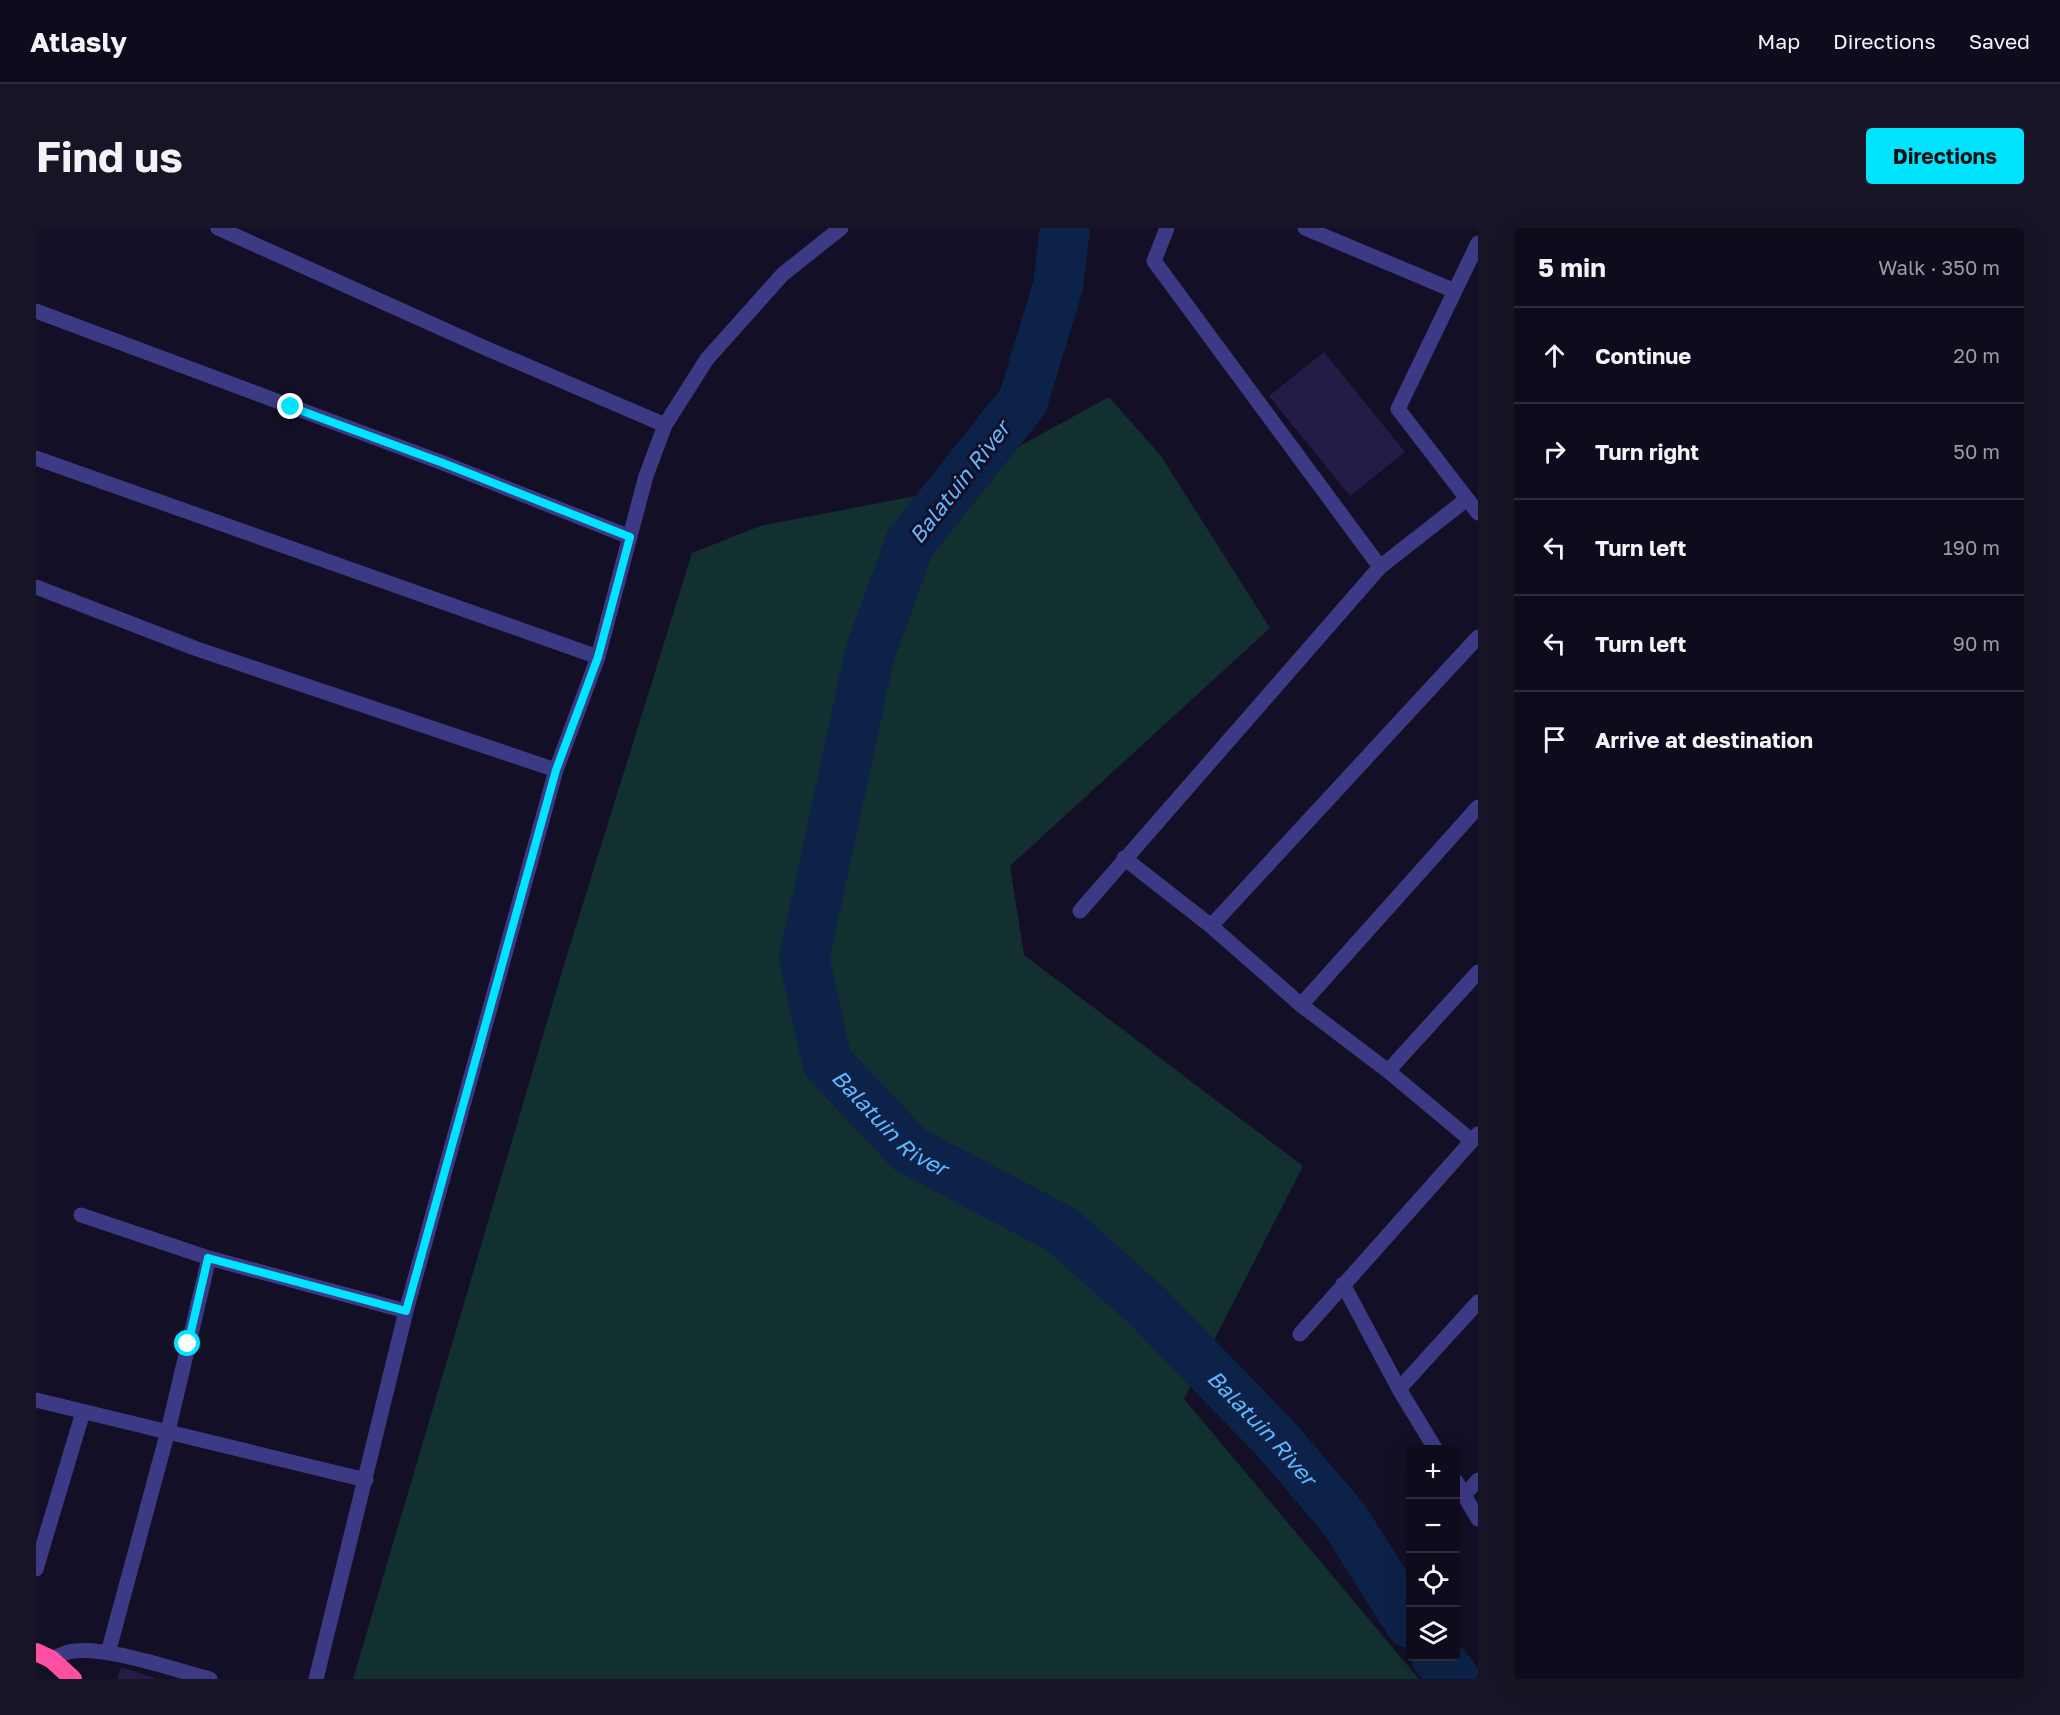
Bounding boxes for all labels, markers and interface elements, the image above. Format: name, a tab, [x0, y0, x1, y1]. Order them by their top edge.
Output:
text: Atlasly	[30, 25, 127, 58]
text: Map	[1757, 28, 1800, 54]
text: Directions	[1833, 28, 1936, 54]
text: Saved	[1969, 28, 2030, 54]
button: Directions	[1866, 128, 2024, 184]
text: Find us	[36, 131, 183, 181]
text: 5 min	[1538, 252, 1606, 283]
text: Walk · 350 m	[1878, 255, 2000, 279]
icon: ahead	[1538, 339, 1571, 372]
text: Continue	[1595, 342, 1691, 369]
text: 20 m	[1953, 343, 2000, 367]
route end	[277, 393, 303, 419]
water label: Balatuin River	[903, 413, 1017, 548]
icon: right	[1538, 435, 1571, 468]
text: Turn right	[1595, 438, 1699, 465]
text: 50 m	[1953, 439, 2000, 463]
icon: left	[1538, 531, 1571, 564]
text: Turn left	[1595, 534, 1686, 561]
text: 190 m	[1943, 535, 2000, 559]
icon: left	[1538, 627, 1571, 660]
text: Turn left	[1595, 630, 1686, 657]
text: 90 m	[1953, 631, 2000, 655]
icon: arrive	[1538, 723, 1571, 756]
text: Arrive at destination	[1595, 726, 1813, 753]
water label: Balatuin River	[827, 1063, 956, 1183]
route start	[174, 1330, 200, 1356]
water label: Balatuin River	[1203, 1364, 1325, 1493]
map controls	[1406, 1445, 1460, 1661]
button: +	[1406, 1445, 1460, 1499]
button: −	[1406, 1499, 1460, 1553]
button: locate	[1406, 1553, 1460, 1607]
button: layers	[1406, 1607, 1460, 1661]

